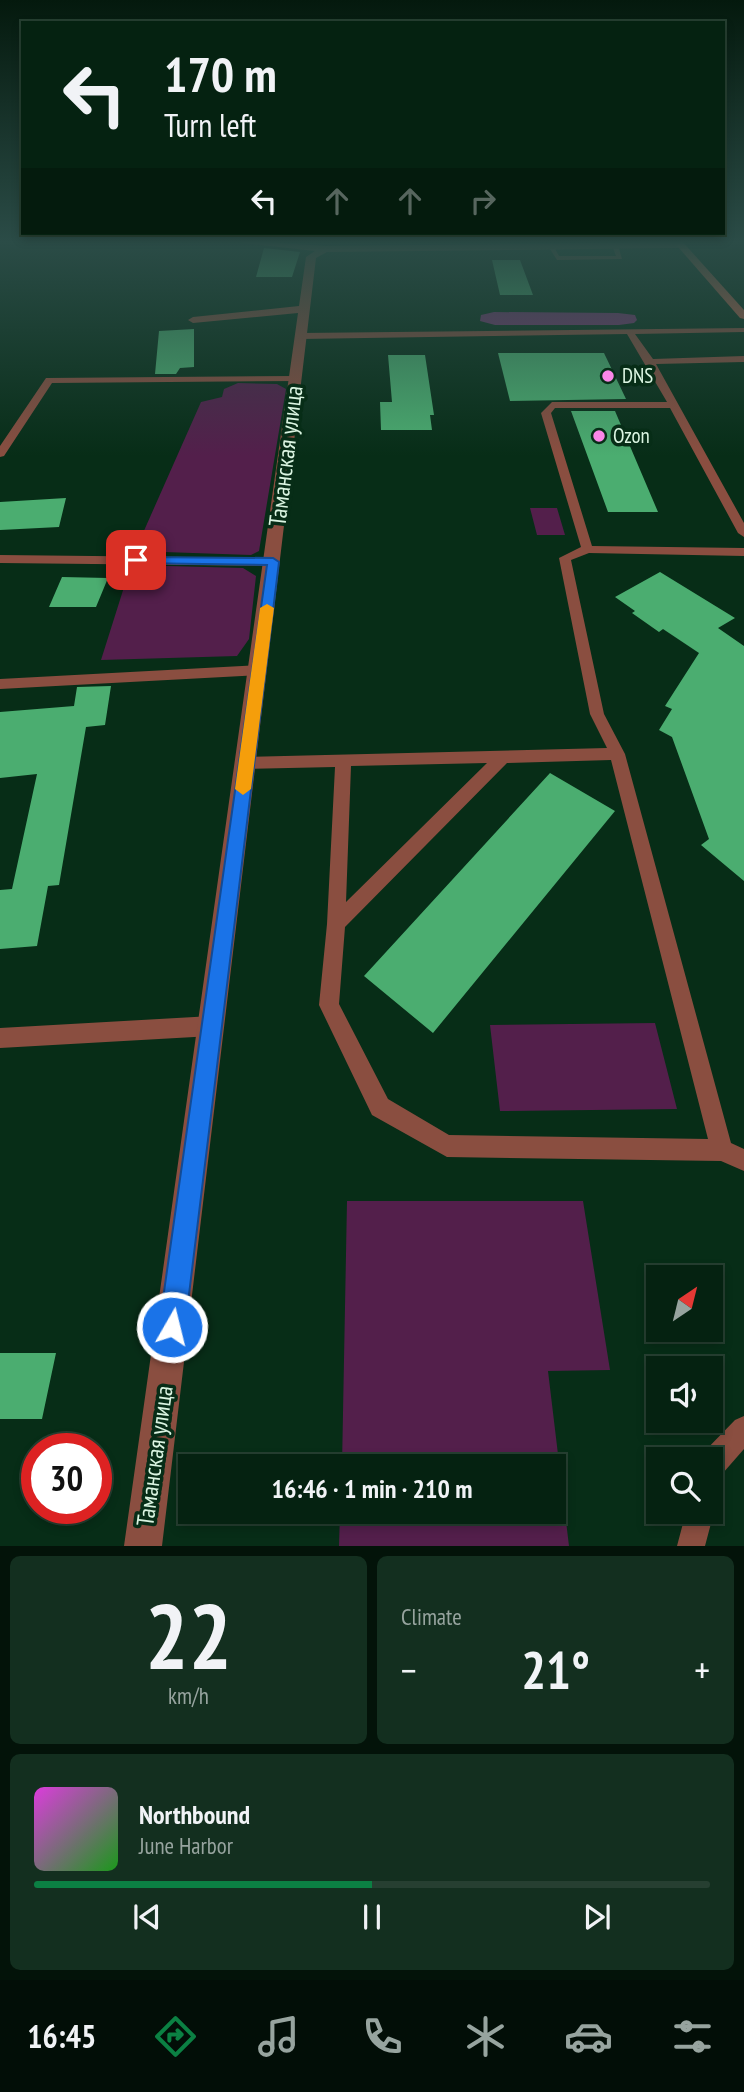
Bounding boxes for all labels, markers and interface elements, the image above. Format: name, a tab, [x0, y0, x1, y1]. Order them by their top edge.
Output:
text: 170 m	[164, 42, 277, 106]
icon: left	[49, 49, 140, 140]
text: Turn left	[164, 104, 256, 146]
icon: left	[245, 182, 283, 220]
icon: ahead	[318, 182, 356, 220]
icon: ahead	[391, 182, 429, 220]
icon: right	[464, 182, 502, 220]
place label: DNS	[622, 362, 653, 389]
marker: DNS	[600, 368, 616, 384]
street label: Таманская улица	[261, 384, 310, 528]
place label: Ozon	[613, 422, 650, 449]
marker: Ozon	[591, 428, 607, 444]
pin	[106, 530, 166, 590]
icon: arrive	[117, 541, 155, 579]
north arrow	[646, 1265, 723, 1342]
map controls	[646, 1265, 723, 1524]
position arrow	[135, 1290, 209, 1364]
button: sound	[646, 1356, 723, 1433]
street label: Таманская улица	[129, 1384, 180, 1528]
speed limit sign: 30	[21, 1433, 112, 1524]
button: search	[646, 1447, 723, 1524]
text: 16:46 · 1 min · 210 m	[272, 1472, 472, 1505]
text: 22	[145, 1576, 232, 1694]
text: Climate	[401, 1602, 462, 1631]
text: 21°	[521, 1636, 590, 1703]
text: −	[401, 1645, 417, 1694]
text: +	[694, 1645, 710, 1694]
text: km/h	[168, 1681, 209, 1710]
text: Northbound	[139, 1798, 250, 1831]
text: June Harbor	[139, 1831, 233, 1860]
icon: previous	[128, 1898, 166, 1936]
icon: pause	[353, 1898, 391, 1936]
icon: next	[578, 1898, 616, 1936]
icon: directions	[151, 2012, 200, 2061]
icon: music	[254, 2012, 303, 2061]
icon: phone	[358, 2012, 407, 2061]
icon: climate	[461, 2012, 510, 2061]
icon: car	[564, 2012, 613, 2061]
icon: filters	[668, 2012, 717, 2061]
text: 16:45	[27, 2015, 96, 2057]

